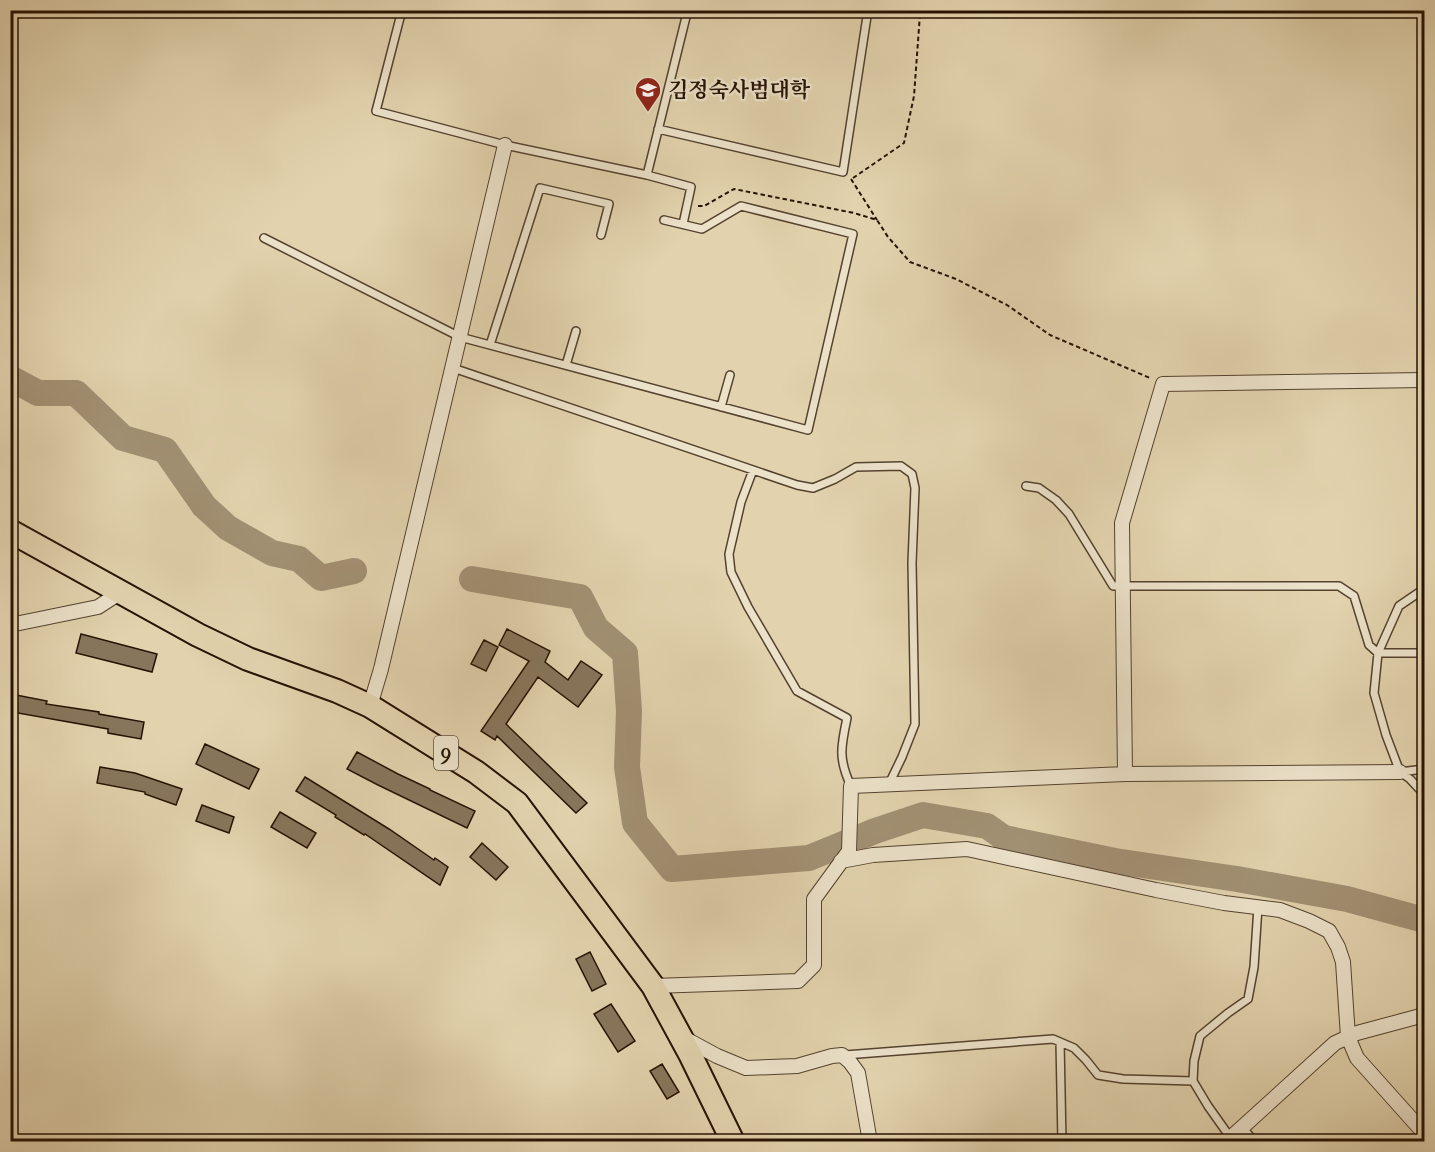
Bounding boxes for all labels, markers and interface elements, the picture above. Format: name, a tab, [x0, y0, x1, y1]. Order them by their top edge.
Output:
school or university icon: 김정숙사범대학	[633, 75, 663, 113]
place label: 김정숙사범대학	[668, 78, 811, 102]
road number: 9	[434, 736, 458, 770]

